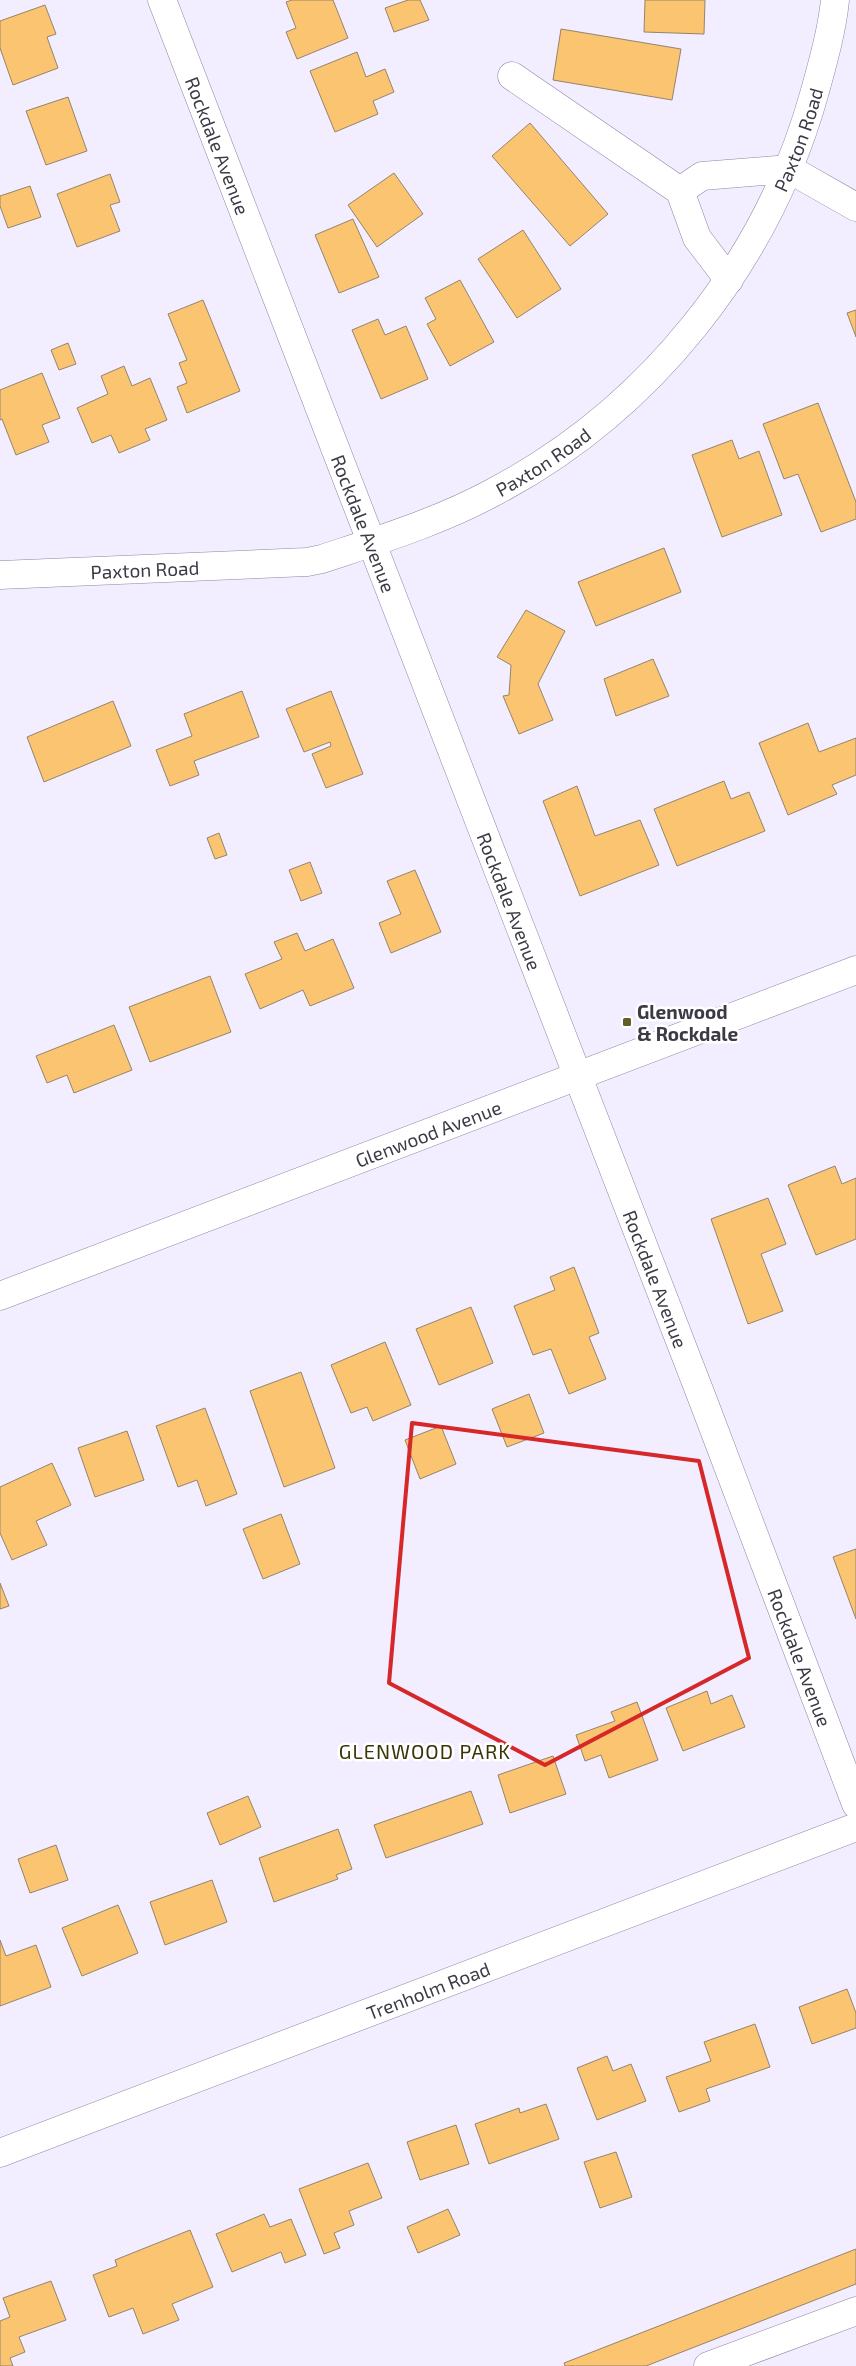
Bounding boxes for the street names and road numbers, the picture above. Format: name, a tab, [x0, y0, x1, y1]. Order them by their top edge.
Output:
street label: Rockdale Avenue	[181, 73, 255, 218]
street label: Paxton Road	[768, 85, 827, 195]
street label: Paxton Road	[491, 422, 595, 501]
street label: Rockdale Avenue	[327, 451, 401, 595]
street label: Paxton Road	[90, 555, 200, 583]
street label: Rockdale Avenue	[473, 829, 547, 973]
street label: Glenwood Avenue	[352, 1095, 504, 1171]
street label: Rockdale Avenue	[619, 1207, 693, 1351]
street label: Rockdale Avenue	[764, 1585, 837, 1730]
street label: Trenholm Road	[363, 1956, 493, 2024]

